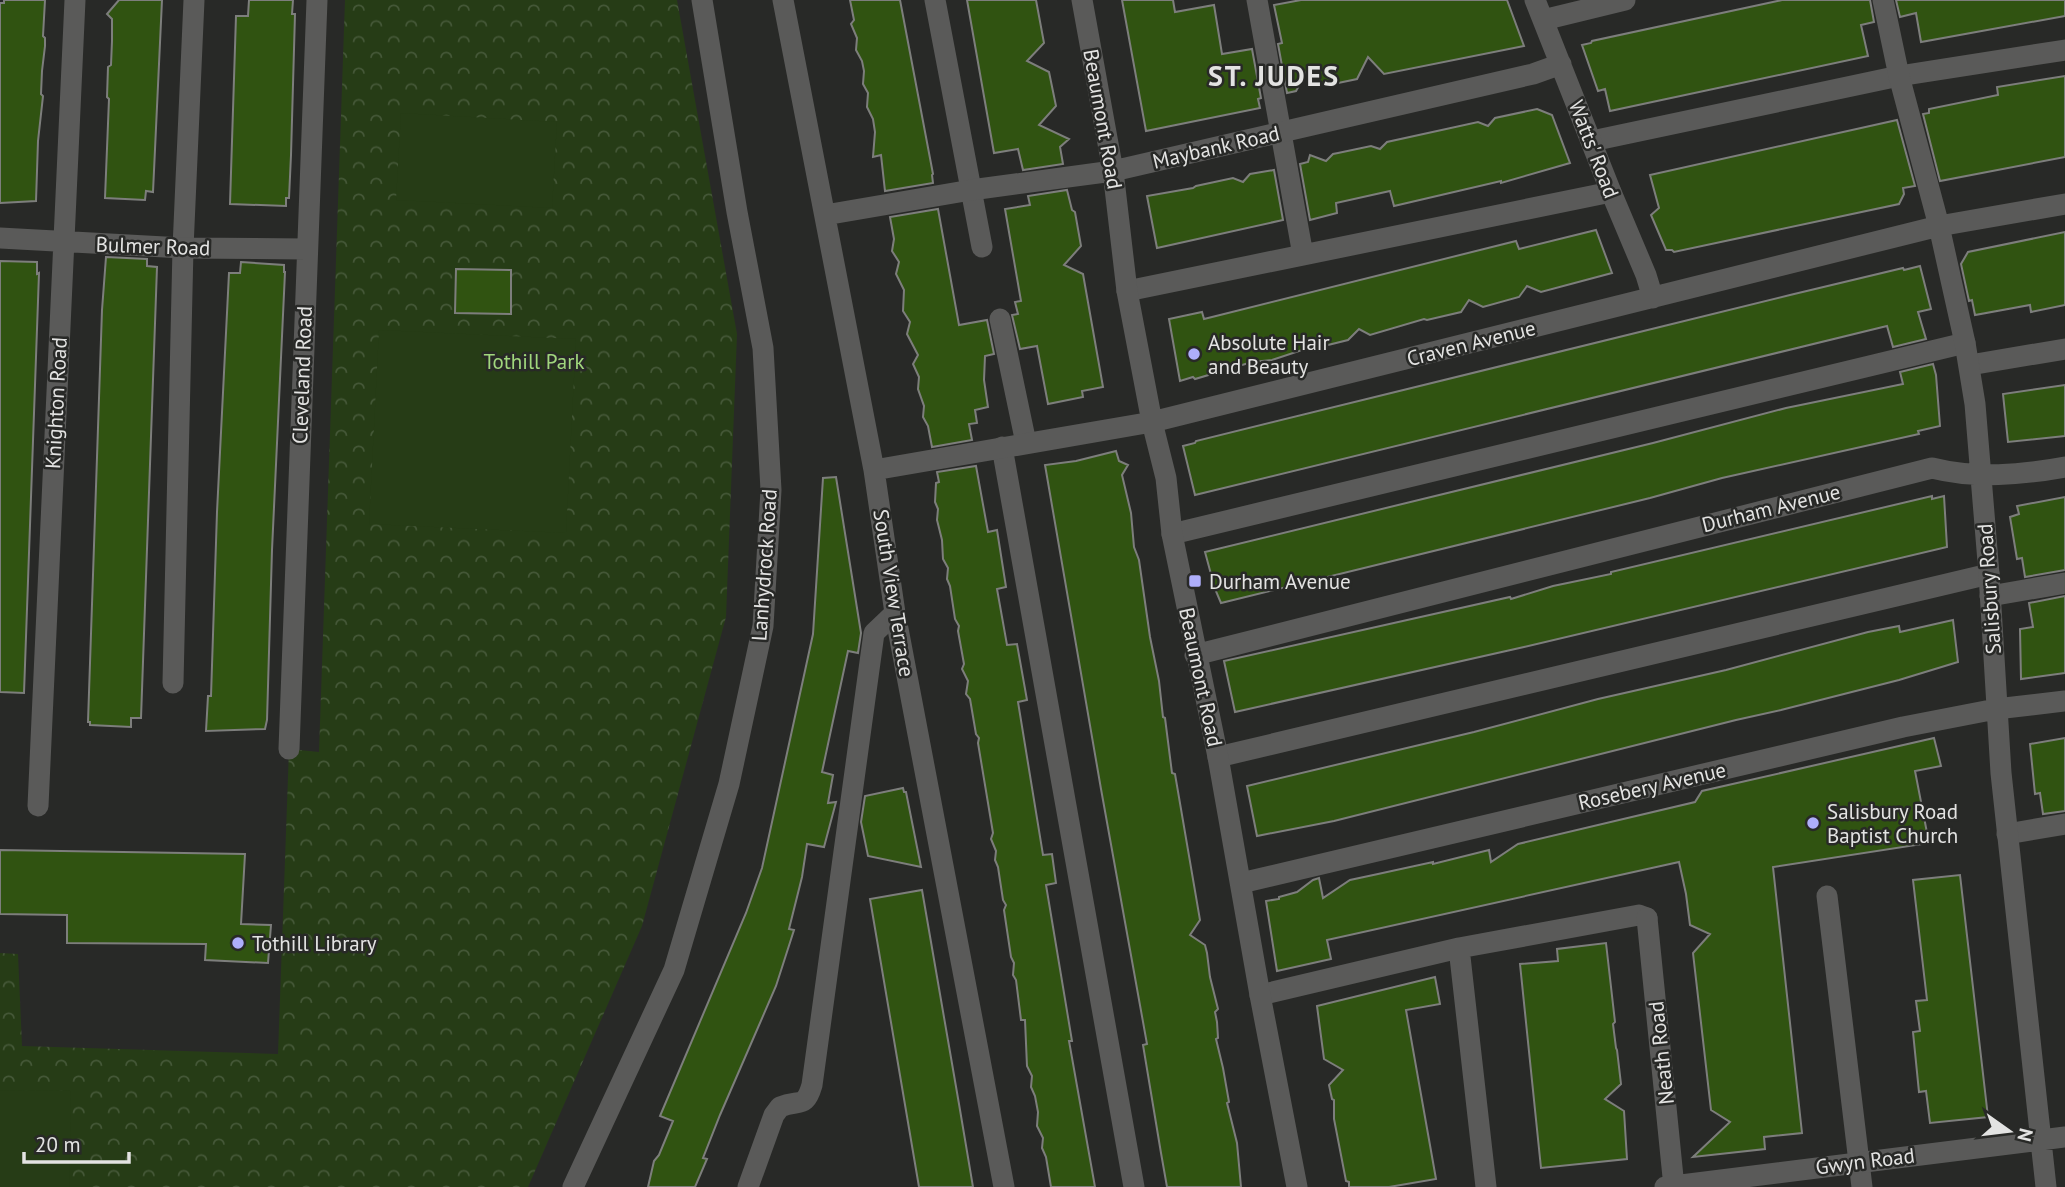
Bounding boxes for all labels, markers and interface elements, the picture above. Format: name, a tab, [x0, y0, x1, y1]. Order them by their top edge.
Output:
street label: Beaumont Road	[1077, 47, 1129, 191]
district label: ST. JUDES	[1208, 57, 1340, 94]
street label: Watts' Road	[1563, 96, 1625, 202]
street label: Maybank Road	[1150, 119, 1282, 175]
street label: Bulmer Road	[95, 231, 211, 261]
street label: Cleveland Road	[286, 305, 318, 445]
street label: Craven Avenue	[1404, 314, 1538, 372]
place label: Absolute Hair and Beauty	[1208, 329, 1330, 380]
street label: Knighton Road	[39, 336, 73, 470]
marker: Absolute Hair and Beauty	[1186, 346, 1202, 362]
park label: Tothill Park	[484, 348, 584, 375]
street label: Durham Avenue	[1699, 478, 1843, 538]
street label: Lanhydrock Road	[745, 488, 783, 642]
street label: South View Terrace	[867, 507, 921, 679]
street label: Salisbury Road	[1971, 523, 2007, 655]
place label: Durham Avenue	[1209, 568, 1351, 595]
marker: Durham Avenue	[1187, 573, 1203, 589]
street label: Beaumont Road	[1173, 605, 1229, 749]
street label: Rosebery Avenue	[1575, 756, 1729, 816]
place label: Salisbury Road Baptist Church	[1827, 798, 1958, 849]
marker: Salisbury Road Baptist Church	[1805, 815, 1821, 831]
place label: Tothill Library	[252, 930, 377, 957]
marker: Tothill Library	[230, 935, 246, 951]
street label: Neath Road	[1642, 1000, 1680, 1106]
north arrow	[1974, 1096, 2044, 1166]
scale bar	[24, 1120, 130, 1164]
text: N	[2012, 1126, 2039, 1144]
text: 20 m	[35, 1131, 81, 1158]
street label: Gwyn Road	[1814, 1142, 1916, 1180]

